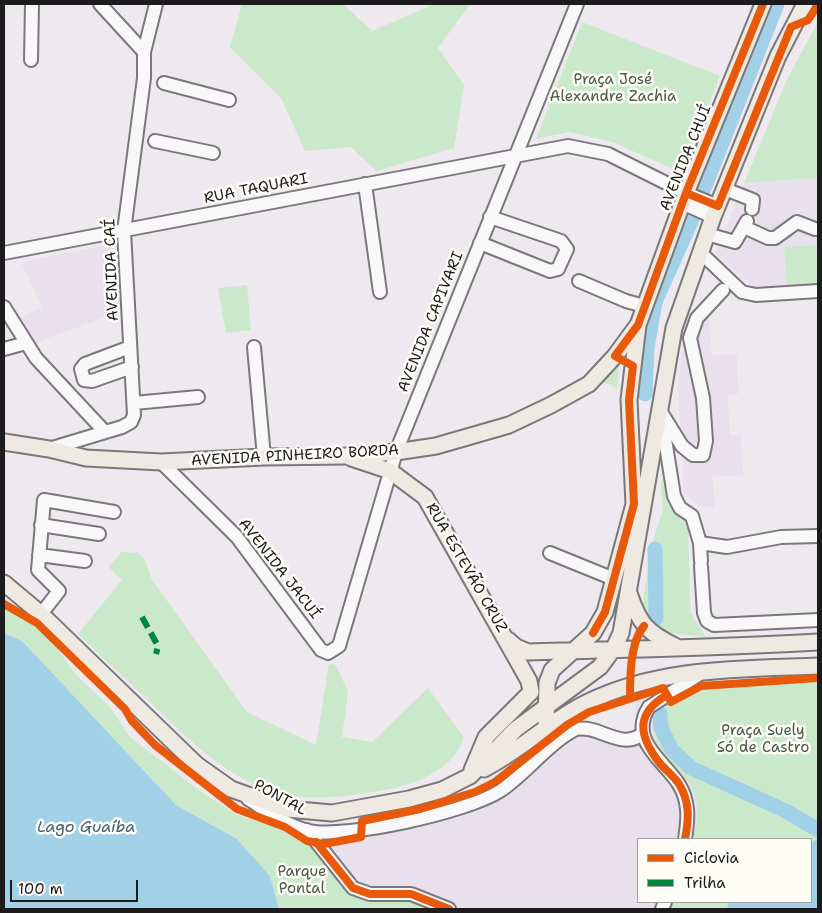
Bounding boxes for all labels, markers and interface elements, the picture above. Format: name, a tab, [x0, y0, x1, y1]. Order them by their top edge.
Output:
park label: Praça José Alexandre Zachia	[550, 71, 676, 106]
street label: AVENIDA CHUÍ	[657, 102, 715, 214]
street label: RUA TAQUARI	[202, 170, 310, 208]
street label: AVENIDA CAÍ	[101, 218, 123, 322]
street label: AVENIDA CAPIVARI	[395, 249, 467, 395]
street label: AVENIDA PINHEIRO BORDA	[191, 442, 399, 470]
street label: RUA ESTEVÃO CRUZ	[422, 500, 510, 636]
street label: AVENIDA JACUÍ	[234, 515, 324, 623]
park label: Praça Suely Só de Castro	[717, 722, 809, 757]
street label: PONTAL	[251, 776, 309, 820]
water label: Lago Guaíba	[37, 818, 135, 838]
legend	[637, 838, 812, 903]
text: Ciclovia	[684, 848, 739, 868]
park label: Parque Pontal	[277, 863, 327, 898]
scale bar	[12, 870, 140, 902]
text: Trilha	[684, 873, 726, 893]
text: 100 m	[18, 879, 63, 899]

